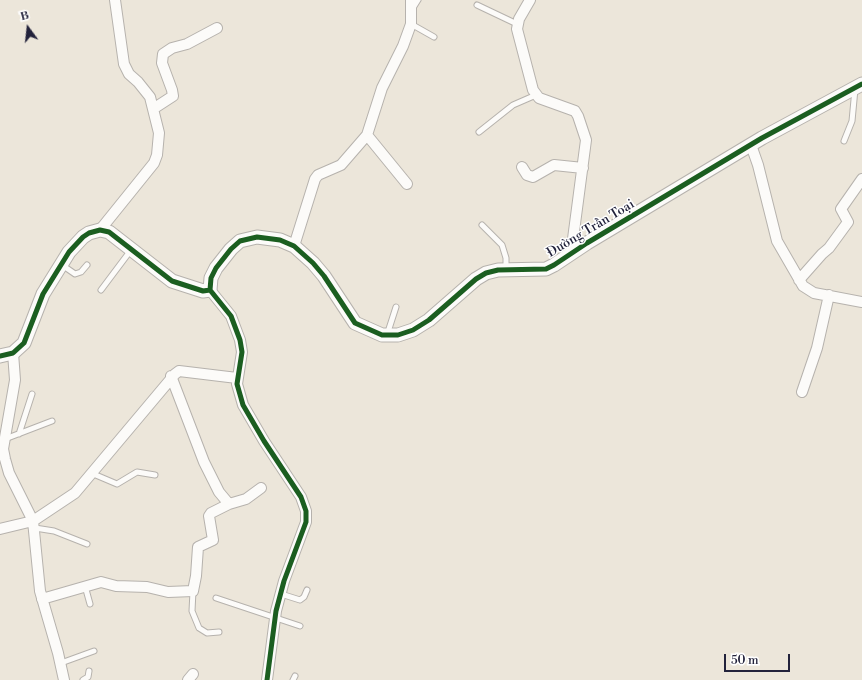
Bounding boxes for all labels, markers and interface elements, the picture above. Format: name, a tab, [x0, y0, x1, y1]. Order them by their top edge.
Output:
north arrow	[8, 8, 48, 48]
text: B	[19, 9, 31, 24]
street label: Đường Trần Toại	[544, 197, 638, 261]
scale bar	[726, 646, 792, 672]
text: 50 m	[731, 653, 759, 668]

